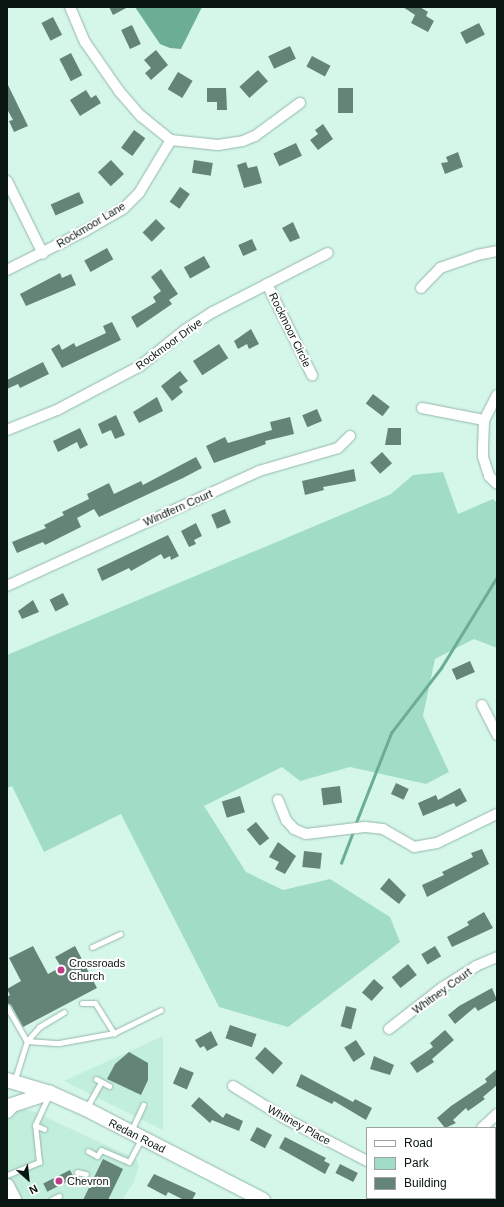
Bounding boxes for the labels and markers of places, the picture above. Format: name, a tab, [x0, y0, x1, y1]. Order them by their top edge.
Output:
place label: Crossroads Church	[69, 957, 125, 983]
marker: Crossroads Church	[56, 965, 66, 975]
place label: Chevron	[67, 1174, 109, 1188]
marker: Chevron	[54, 1176, 64, 1186]

